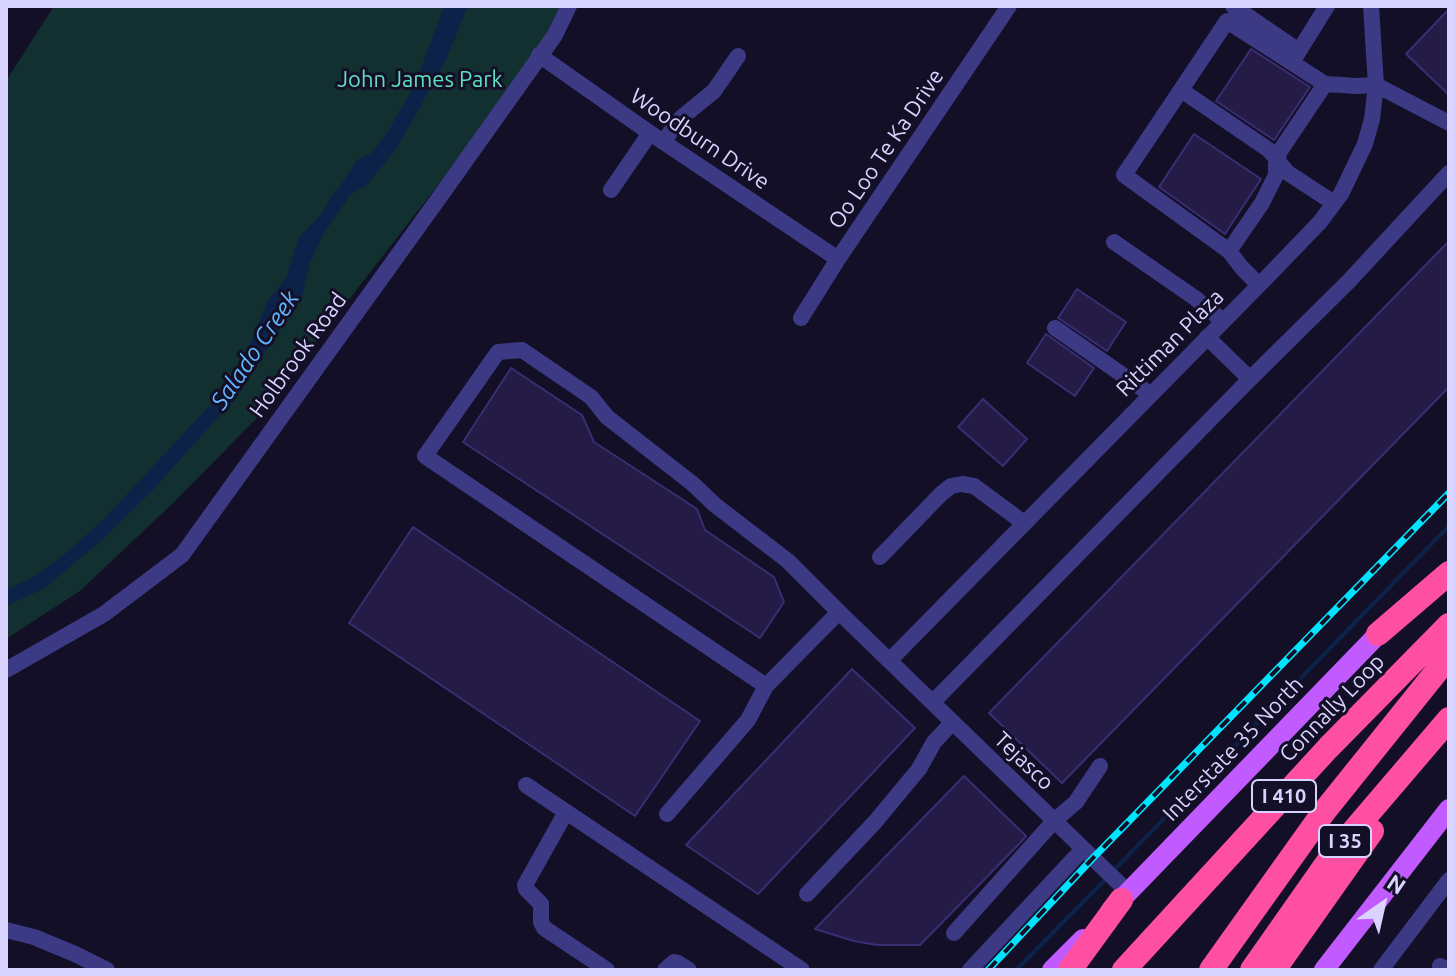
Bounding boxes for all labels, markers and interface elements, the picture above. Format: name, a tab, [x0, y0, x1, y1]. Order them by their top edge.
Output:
street label: Oo Loo Te Ka Drive	[823, 64, 949, 234]
park label: John James Park	[337, 67, 503, 93]
street label: Woodburn Drive	[625, 83, 775, 195]
street label: Rittiman Plaza	[1111, 284, 1229, 402]
water label: Salado Creek	[205, 285, 305, 415]
street label: Holbrook Road	[244, 287, 352, 423]
street label: Connally Loop	[1274, 649, 1390, 767]
street label: Interstate 35 North	[1157, 671, 1309, 827]
street label: Tejasco	[989, 726, 1059, 796]
road number: I 410	[1252, 780, 1316, 812]
road number: I 35	[1319, 825, 1371, 857]
north arrow	[1343, 864, 1423, 944]
text: N	[1383, 869, 1410, 899]

